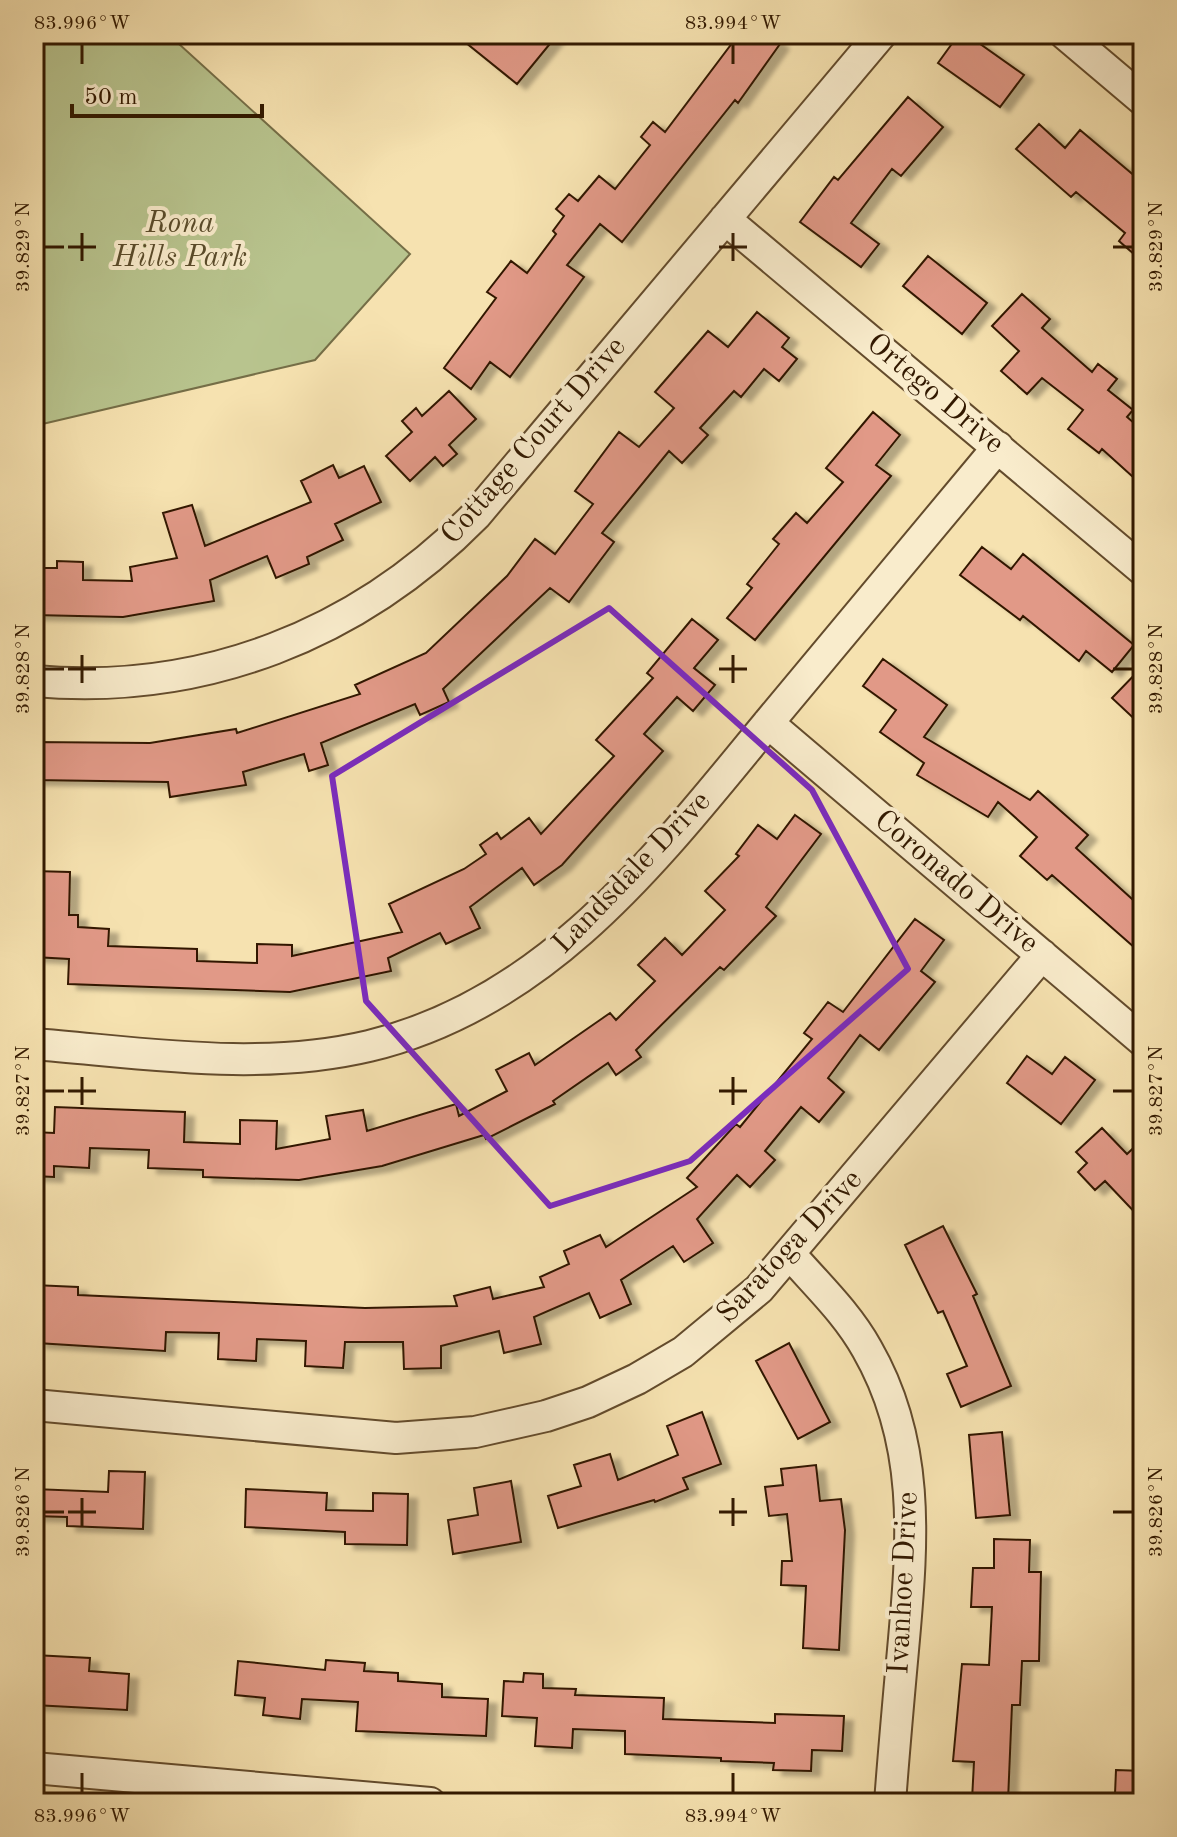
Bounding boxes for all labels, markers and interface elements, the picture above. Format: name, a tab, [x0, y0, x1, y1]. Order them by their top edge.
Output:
text: 83.996°W	[34, 14, 130, 34]
text: 83.994°W	[685, 14, 781, 34]
scale bar	[72, 68, 262, 118]
text: 50 m	[84, 86, 138, 110]
text: 39.829°N	[14, 202, 34, 292]
text: 39.829°N	[1147, 202, 1167, 292]
park label: Rona Hills Park	[112, 209, 247, 273]
street label: Ortego Drive	[861, 328, 1009, 460]
street label: Cottage Court Drive	[436, 332, 632, 550]
text: 39.828°N	[14, 624, 34, 714]
text: 39.828°N	[1147, 624, 1167, 714]
street label: Landsdale Drive	[547, 786, 717, 960]
street label: Coronado Drive	[868, 805, 1044, 959]
text: 39.827°N	[14, 1046, 34, 1136]
text: 39.827°N	[1147, 1046, 1167, 1136]
street label: Saratoga Drive	[712, 1165, 868, 1329]
text: 39.826°N	[14, 1467, 34, 1557]
text: 39.826°N	[1147, 1467, 1167, 1557]
street label: Ivanhoe Drive	[884, 1491, 924, 1675]
text: 83.996°W	[34, 1807, 130, 1827]
text: 83.994°W	[685, 1807, 781, 1827]

